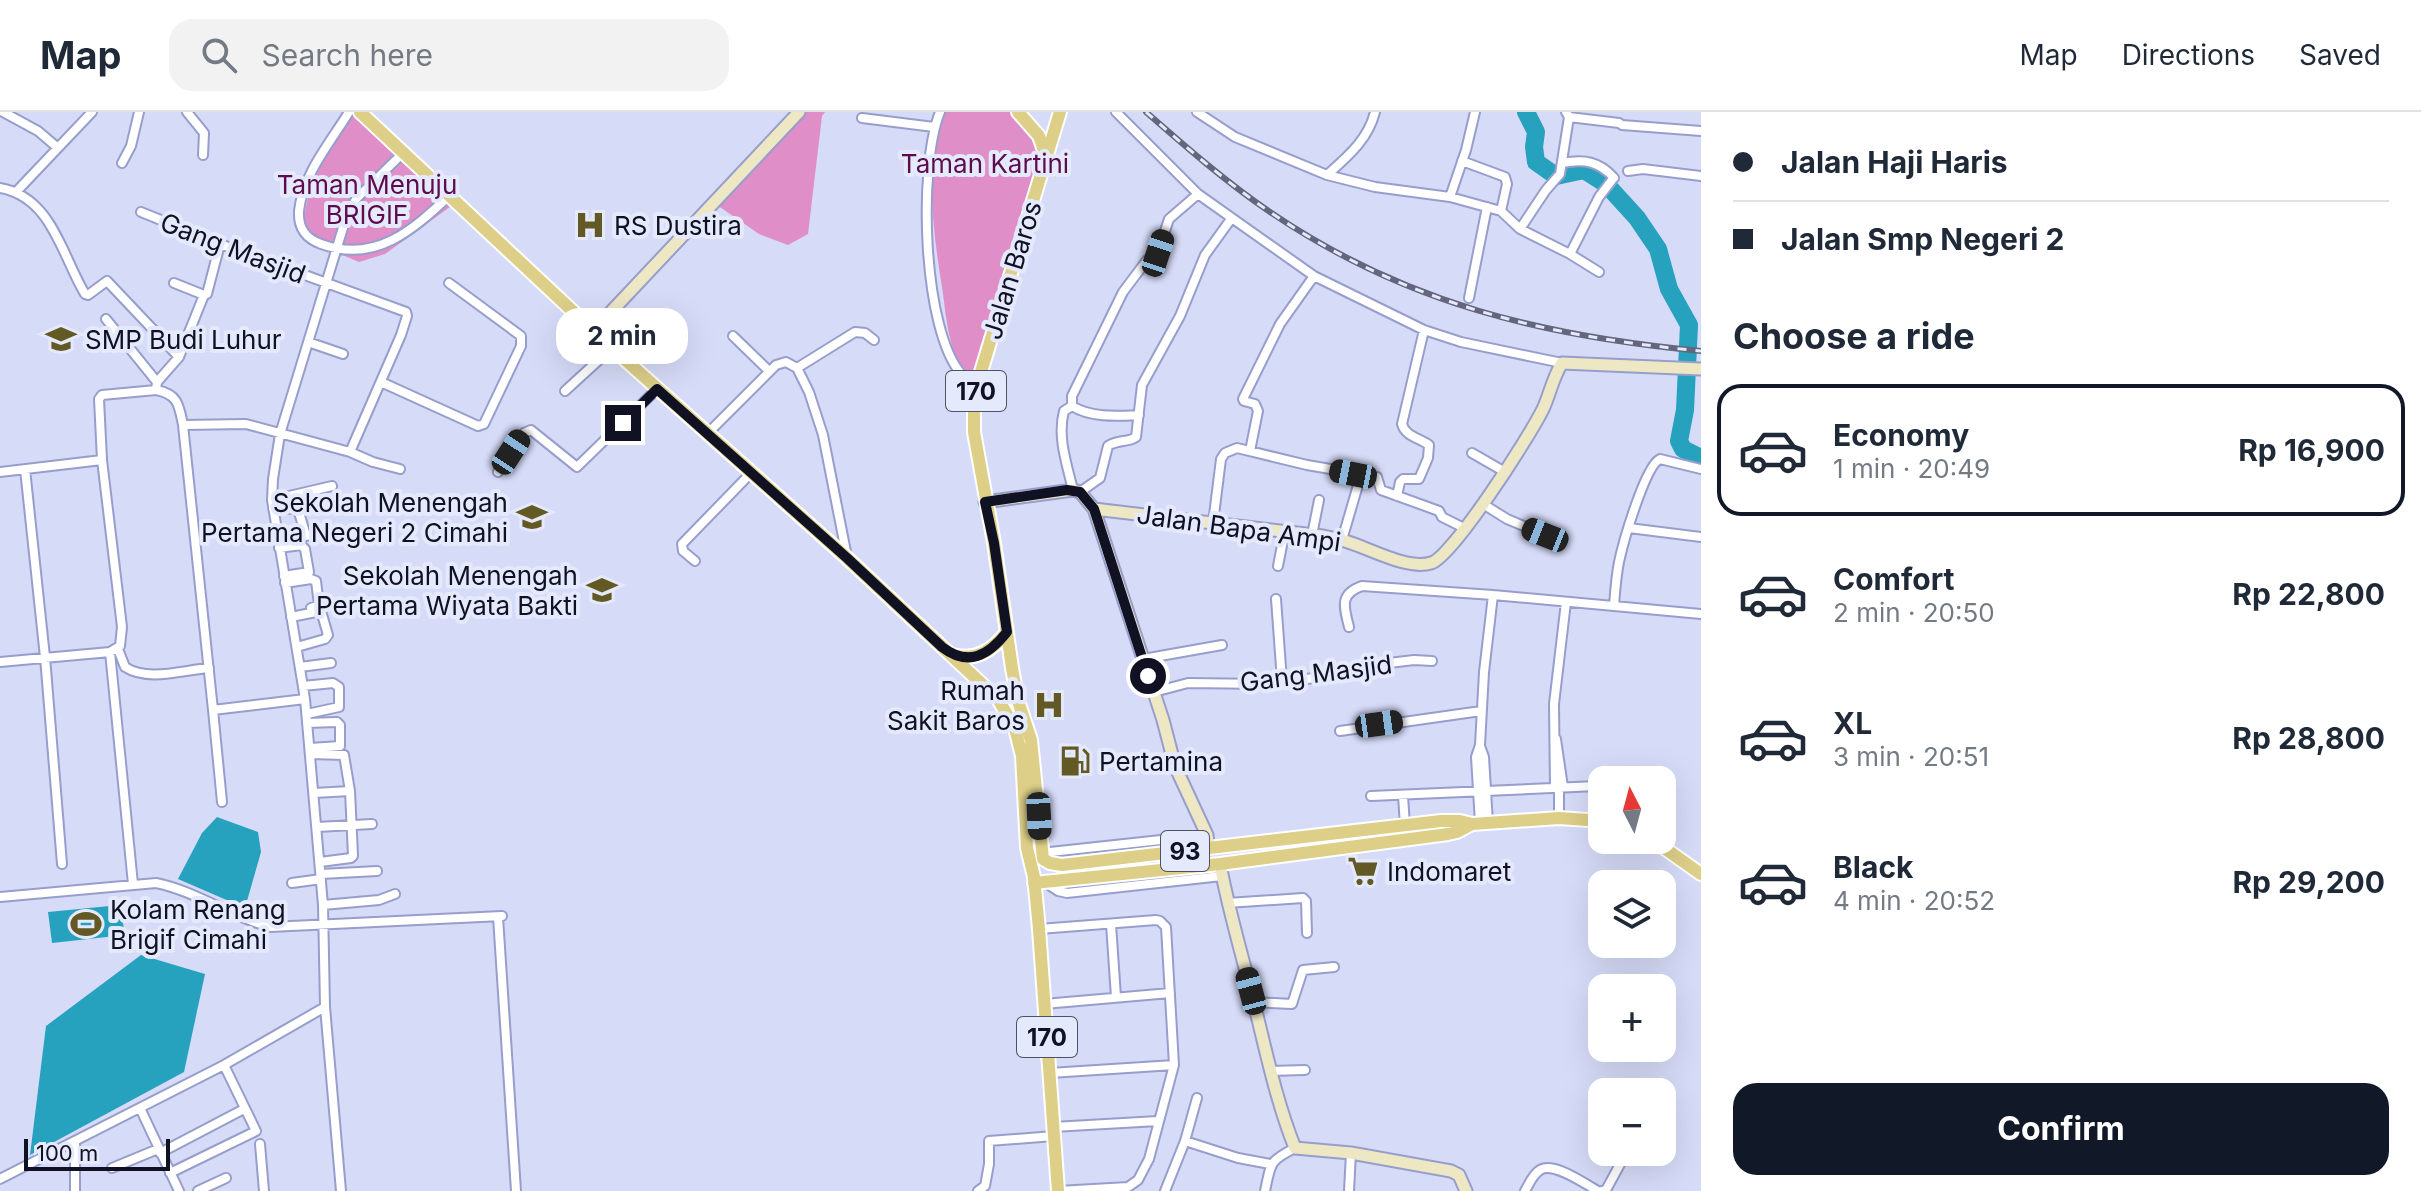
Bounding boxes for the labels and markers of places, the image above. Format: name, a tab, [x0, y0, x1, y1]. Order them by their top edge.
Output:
hospital icon: RS Dustira	[573, 208, 607, 242]
place label: RS Dustira	[614, 210, 742, 241]
school or university icon: SMP Budi Luhur	[44, 322, 78, 356]
place label: SMP Budi Luhur	[85, 324, 282, 355]
place label: Sekolah Menengah Pertama Negeri 2 Cimahi	[201, 487, 508, 548]
school or university icon: Sekolah Menengah Pertama Negeri 2 Cimahi	[515, 500, 549, 534]
place label: Sekolah Menengah Pertama Wiyata Bakti	[316, 560, 578, 621]
school or university icon: Sekolah Menengah Pertama Wiyata Bakti	[585, 573, 619, 607]
place label: Rumah Sakit Baros	[887, 675, 1025, 736]
hospital icon: Rumah Sakit Baros	[1032, 688, 1066, 722]
fuel station icon: Pertamina	[1058, 744, 1092, 778]
place label: Pertamina	[1099, 746, 1223, 777]
supermarket icon: Indomaret	[1346, 854, 1380, 888]
place label: Indomaret	[1387, 856, 1511, 887]
place label: Kolam Renang Brigif Cimahi	[110, 894, 286, 955]
sports icon: Kolam Renang Brigif Cimahi	[69, 907, 103, 941]

